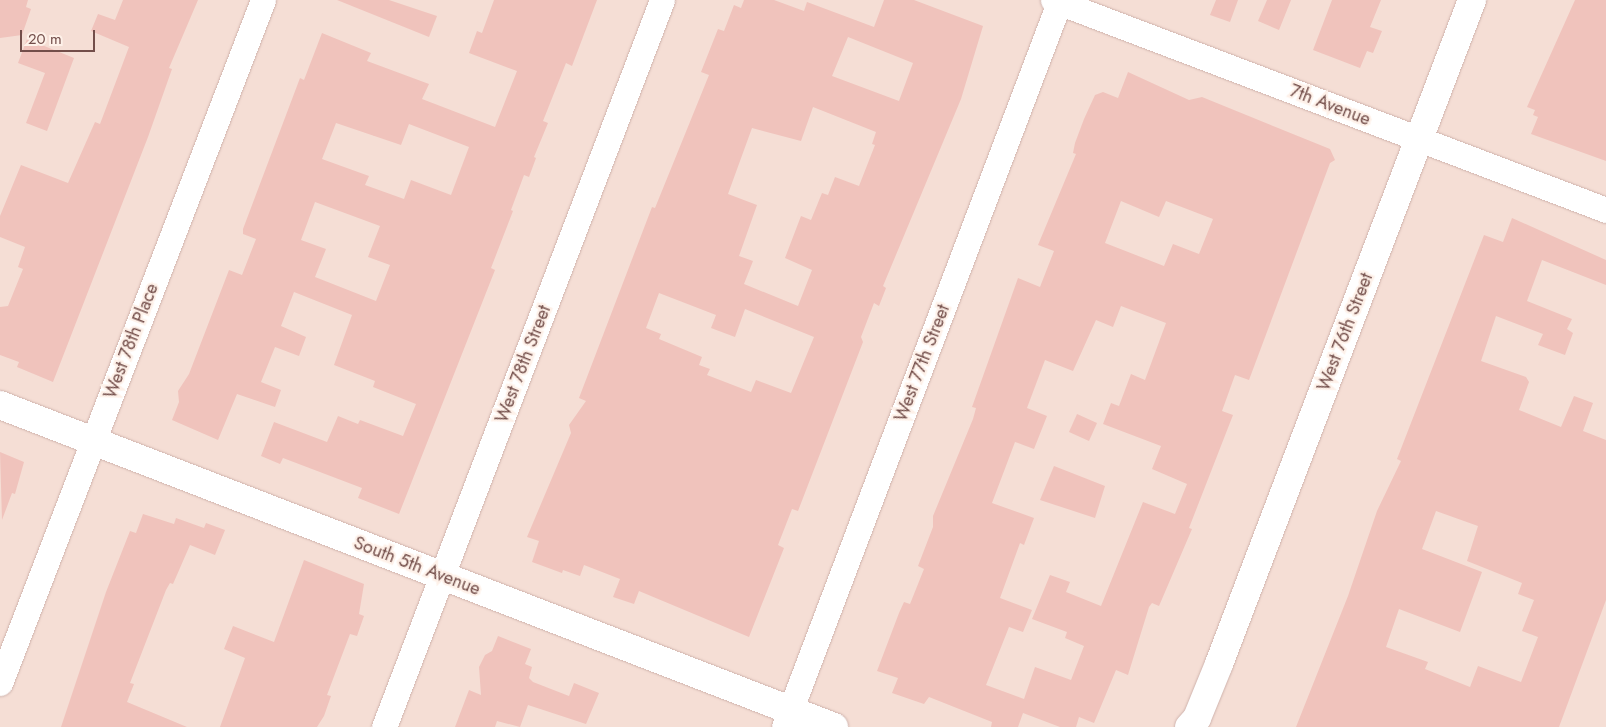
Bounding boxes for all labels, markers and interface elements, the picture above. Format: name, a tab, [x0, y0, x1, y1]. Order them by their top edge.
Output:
scale bar	[22, 20, 98, 52]
text: 20 m	[28, 28, 62, 50]
street label: 7th Avenue	[1287, 80, 1373, 130]
street label: West 76th Street	[1313, 270, 1377, 394]
street label: West 78th Place	[99, 280, 163, 402]
street label: West 77th Street	[890, 301, 954, 425]
street label: West 78th Street	[491, 302, 555, 426]
street label: South 5th Avenue	[351, 532, 483, 600]

